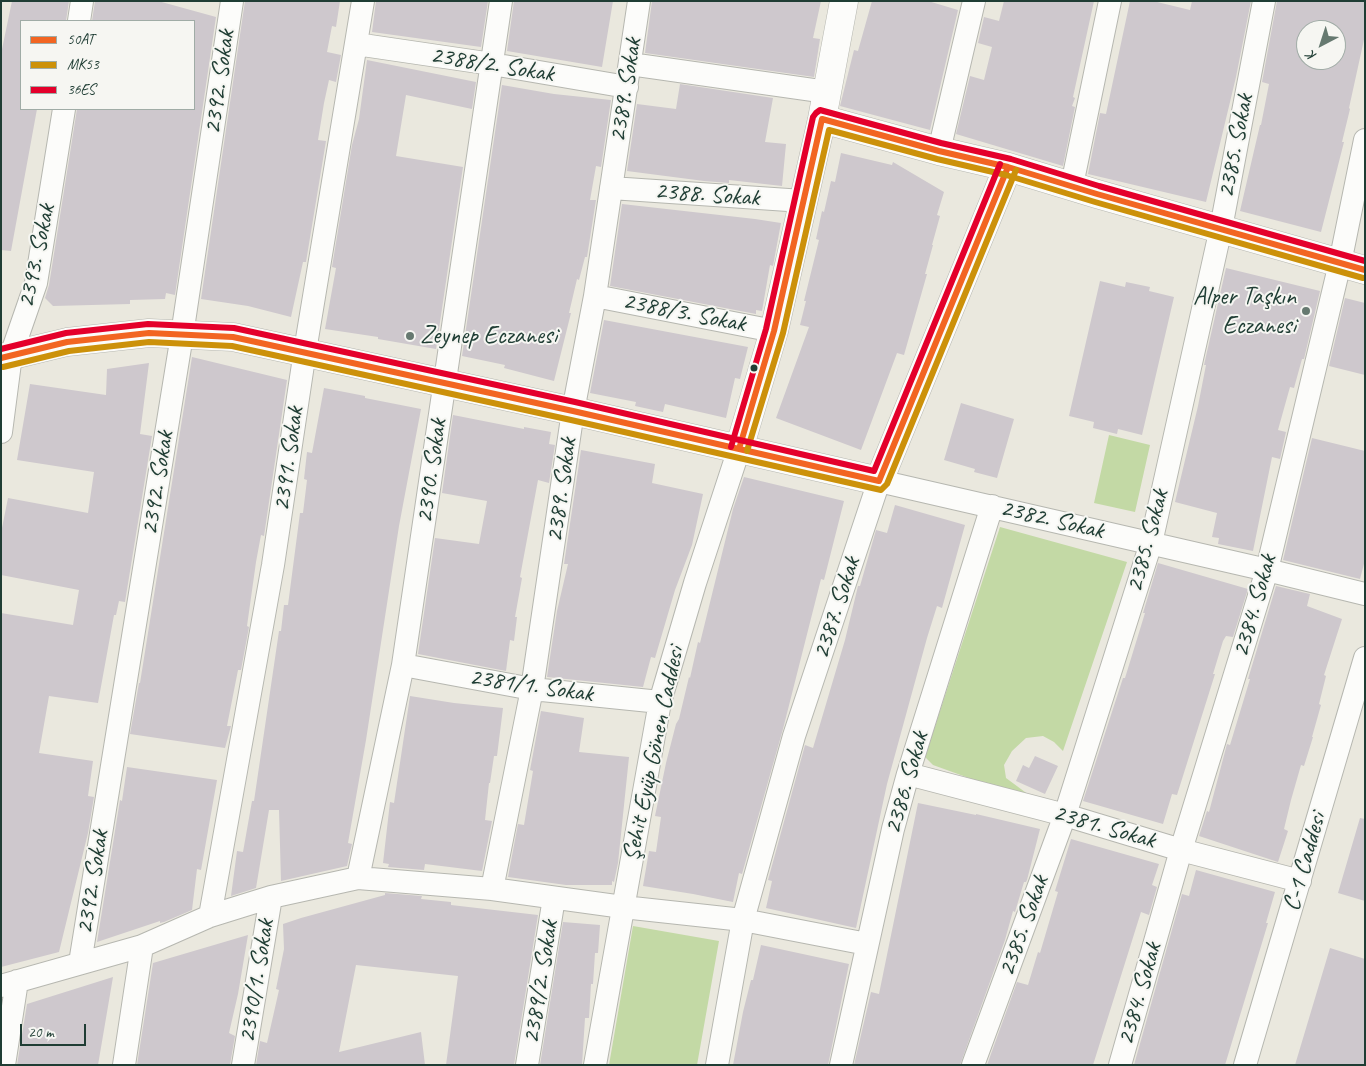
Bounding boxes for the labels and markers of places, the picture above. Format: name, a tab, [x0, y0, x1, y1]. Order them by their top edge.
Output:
place label: Alper Taşkın Eczanesi	[1193, 282, 1296, 341]
marker: Alper Taşkın Eczanesi	[1300, 305, 1312, 317]
place label: Zeynep Eczanesi	[420, 321, 557, 351]
marker: Zeynep Eczanesi	[404, 330, 416, 342]
unlabelled marker	[749, 363, 759, 373]

